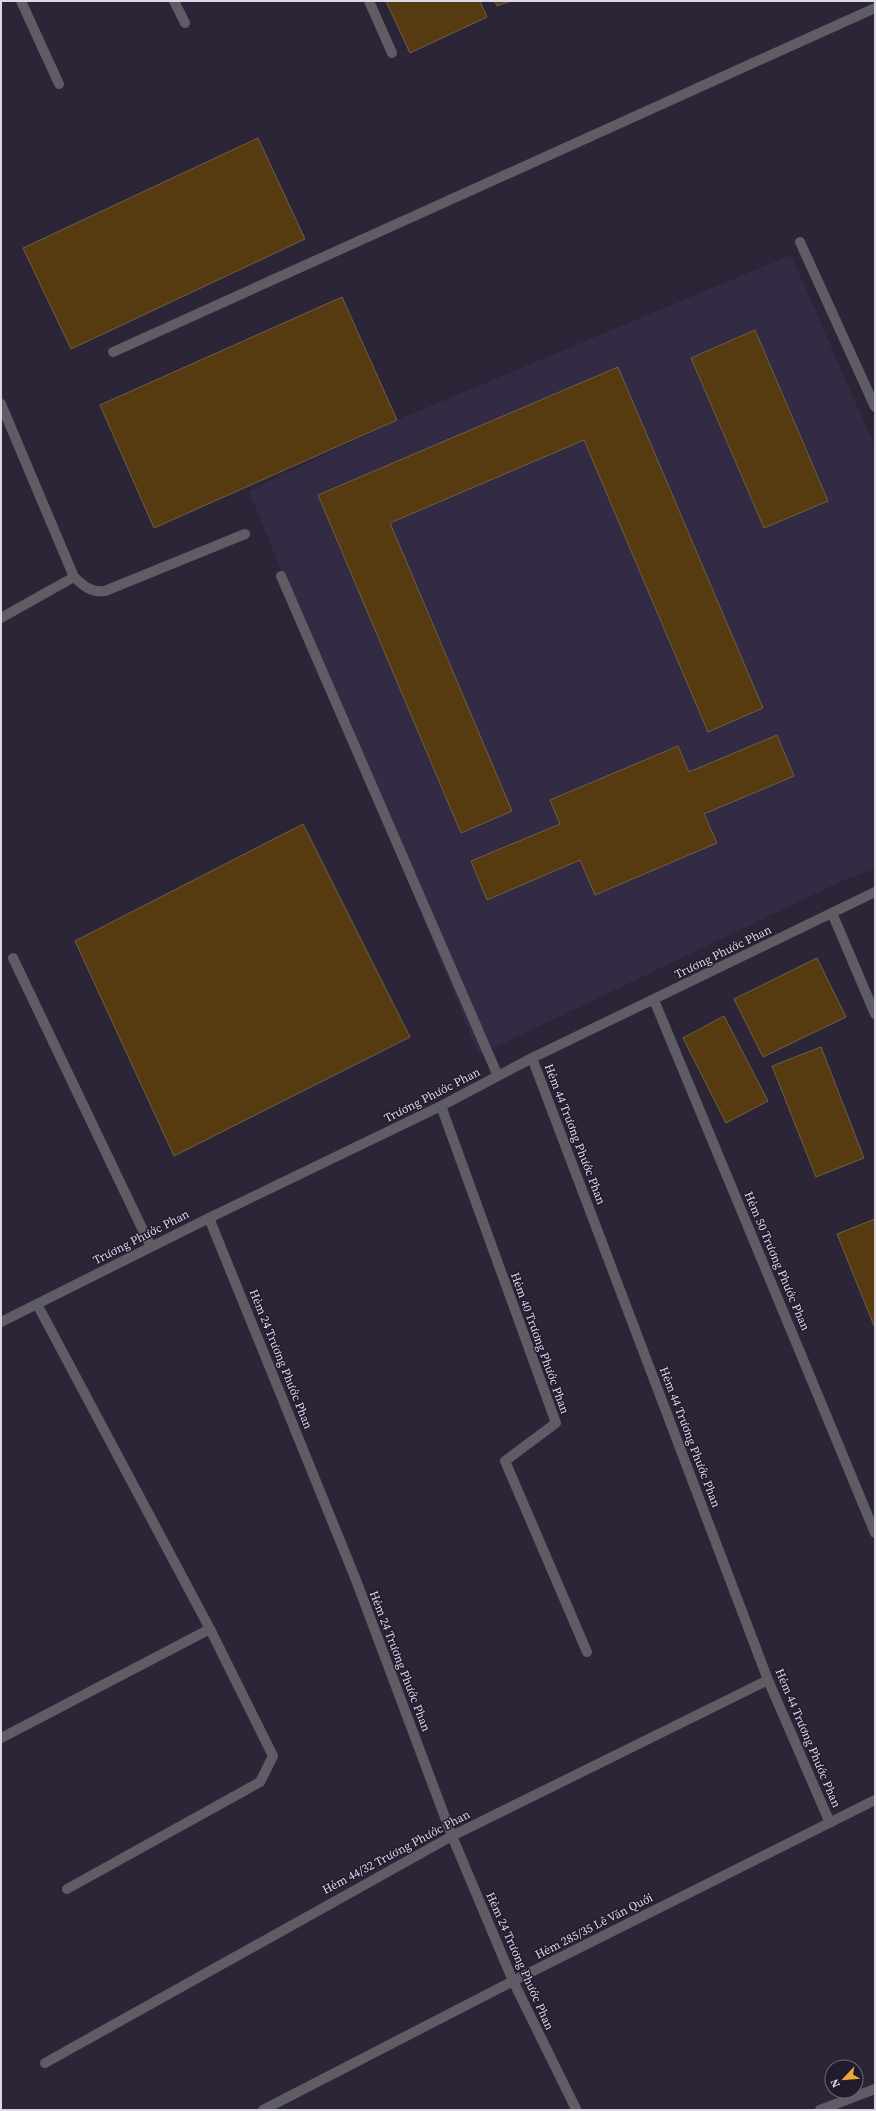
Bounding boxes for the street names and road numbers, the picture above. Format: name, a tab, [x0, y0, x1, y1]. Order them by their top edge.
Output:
street label: Trương Phước Phan	[672, 922, 774, 982]
street label: Hẻm 44 Trương Phước Phan	[541, 1061, 609, 1207]
street label: Trương Phước Phan	[381, 1064, 483, 1126]
street label: Hẻm 50 Trương Phước Phan	[740, 1189, 814, 1333]
street label: Trương Phước Phan	[90, 1206, 192, 1268]
street label: Hẻm 40 Trương Phước Phan	[507, 1270, 573, 1416]
street label: Hẻm 24 Trương Phước Phan	[246, 1287, 316, 1431]
street label: Hẻm 44 Trương Phước Phan	[656, 1364, 724, 1510]
street label: Hẻm 24 Trương Phước Phan	[366, 1588, 434, 1734]
street label: Hẻm 44 Trương Phước Phan	[771, 1666, 845, 1810]
street label: Hẻm 44/32 Trương Phước Phan	[319, 1806, 473, 1898]
street label: Hẻm 285/35 Lê Văn Quới	[532, 1889, 656, 1963]
street label: Hẻm 24 Trương Phước Phan	[482, 1890, 558, 2032]

